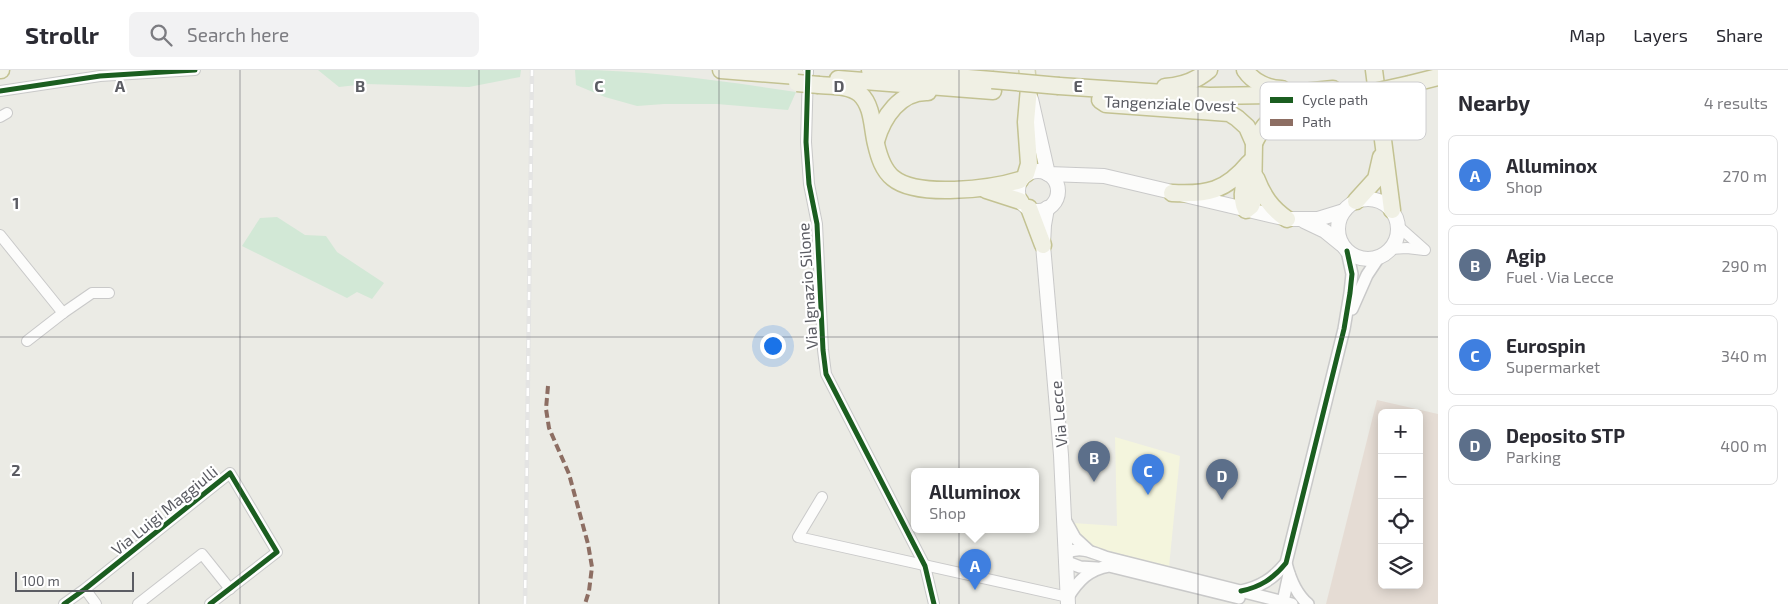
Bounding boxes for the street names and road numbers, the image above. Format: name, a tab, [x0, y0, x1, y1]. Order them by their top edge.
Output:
street label: Tangenziale Ovest	[1104, 91, 1236, 115]
street label: Via Ignazio Silone	[793, 222, 821, 350]
street label: Via Lecce	[1046, 380, 1070, 448]
street label: Via Luigi Maggiulli	[107, 461, 221, 559]

